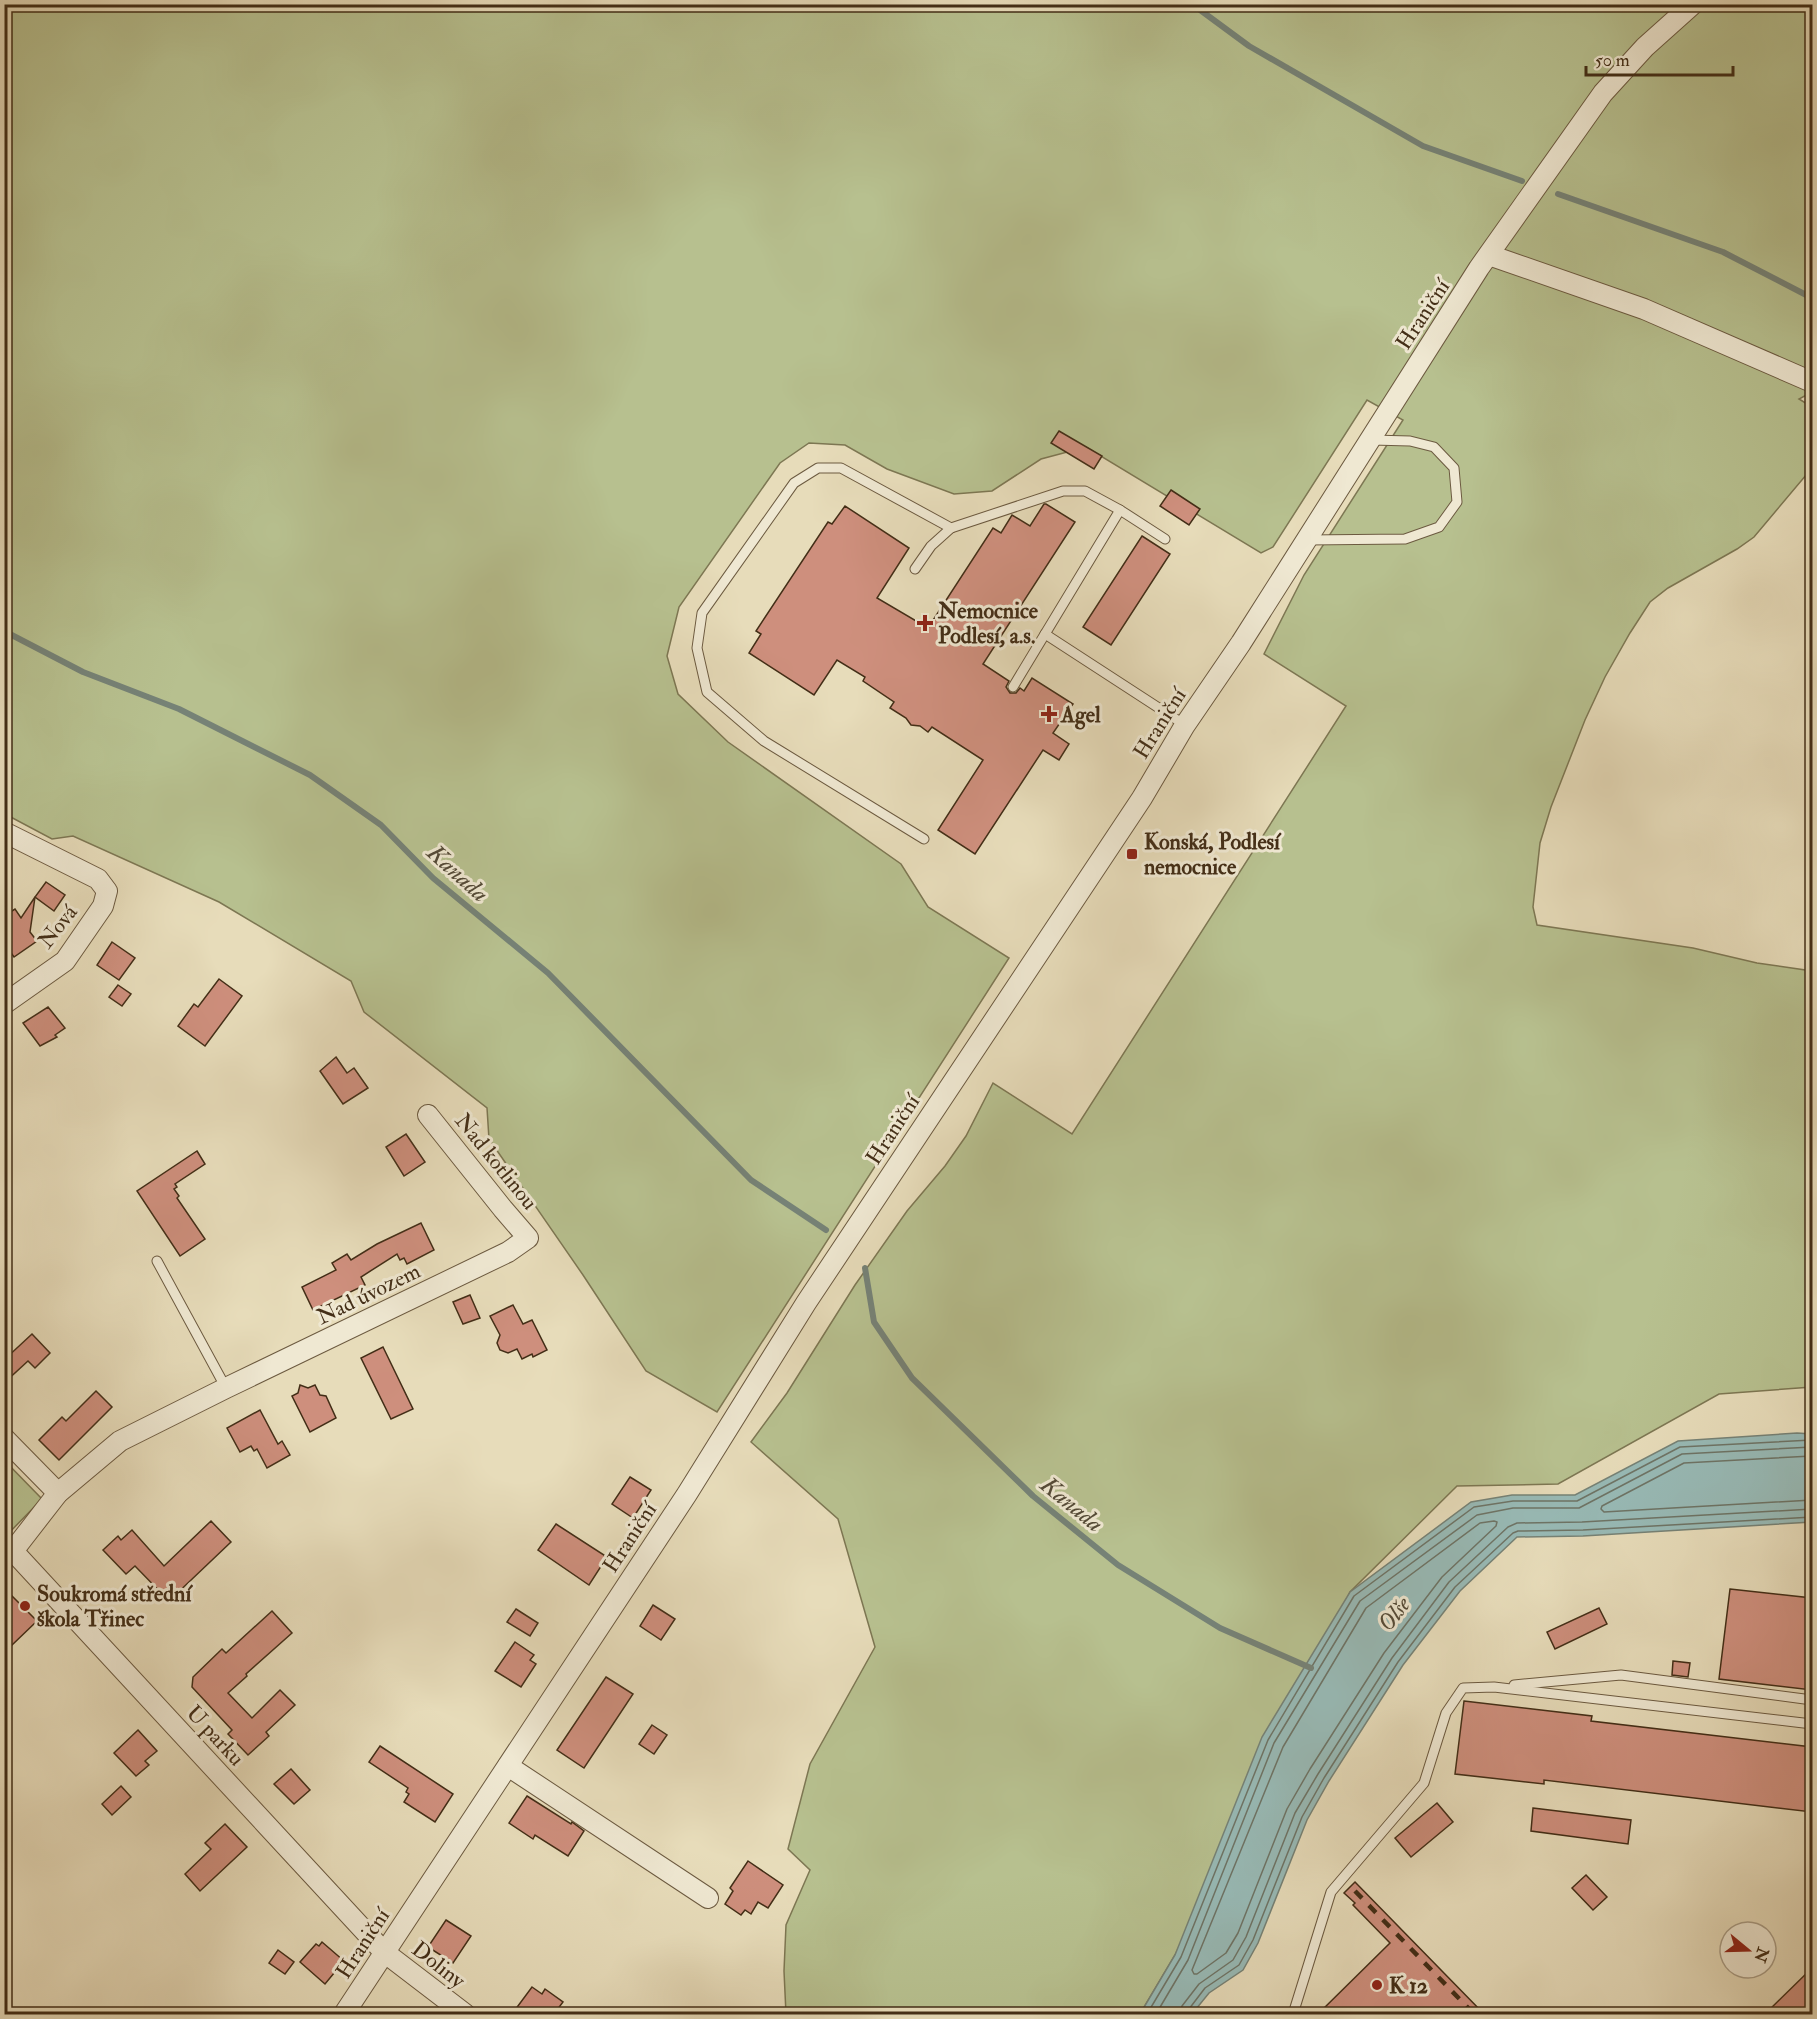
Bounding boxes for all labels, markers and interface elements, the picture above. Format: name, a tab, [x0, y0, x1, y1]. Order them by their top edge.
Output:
scale bar	[1586, 39, 1733, 77]
text: 50 m	[1595, 49, 1630, 72]
street label: Hraniční	[1390, 272, 1457, 355]
place label: Nemocnice Podlesí, a.s.	[937, 597, 1039, 650]
marker: Nemocnice Podlesí, a.s.	[916, 614, 934, 632]
street label: Hraniční	[1127, 681, 1194, 764]
place label: Agel	[1060, 701, 1101, 730]
marker: Agel	[1042, 707, 1056, 721]
place label: Konská, Podlesí nemocnice	[1144, 828, 1282, 881]
water label: Kanada	[420, 837, 495, 909]
marker: Konská, Podlesí nemocnice	[1125, 847, 1139, 861]
street label: Nová	[32, 898, 84, 954]
street label: Hraniční	[860, 1087, 927, 1170]
street label: Nad kotlinou	[449, 1108, 544, 1216]
street label: Nad úvozem	[312, 1257, 425, 1331]
water label: Kanada	[1033, 1469, 1109, 1539]
street label: Hraniční	[597, 1495, 664, 1578]
place label: Soukromá střední škola Třinec	[37, 1580, 193, 1633]
water label: Olše	[1371, 1590, 1418, 1638]
marker: Soukromá střední škola Třinec	[18, 1599, 32, 1613]
street label: U parku	[179, 1699, 250, 1773]
street label: Hraniční	[330, 1901, 397, 1984]
north arrow	[1718, 1920, 1778, 1980]
street label: Doliny	[406, 1935, 471, 1995]
text: N	[1749, 1944, 1773, 1965]
place label: K 12	[1389, 1972, 1428, 2000]
marker: K 12	[1370, 1978, 1384, 1992]

